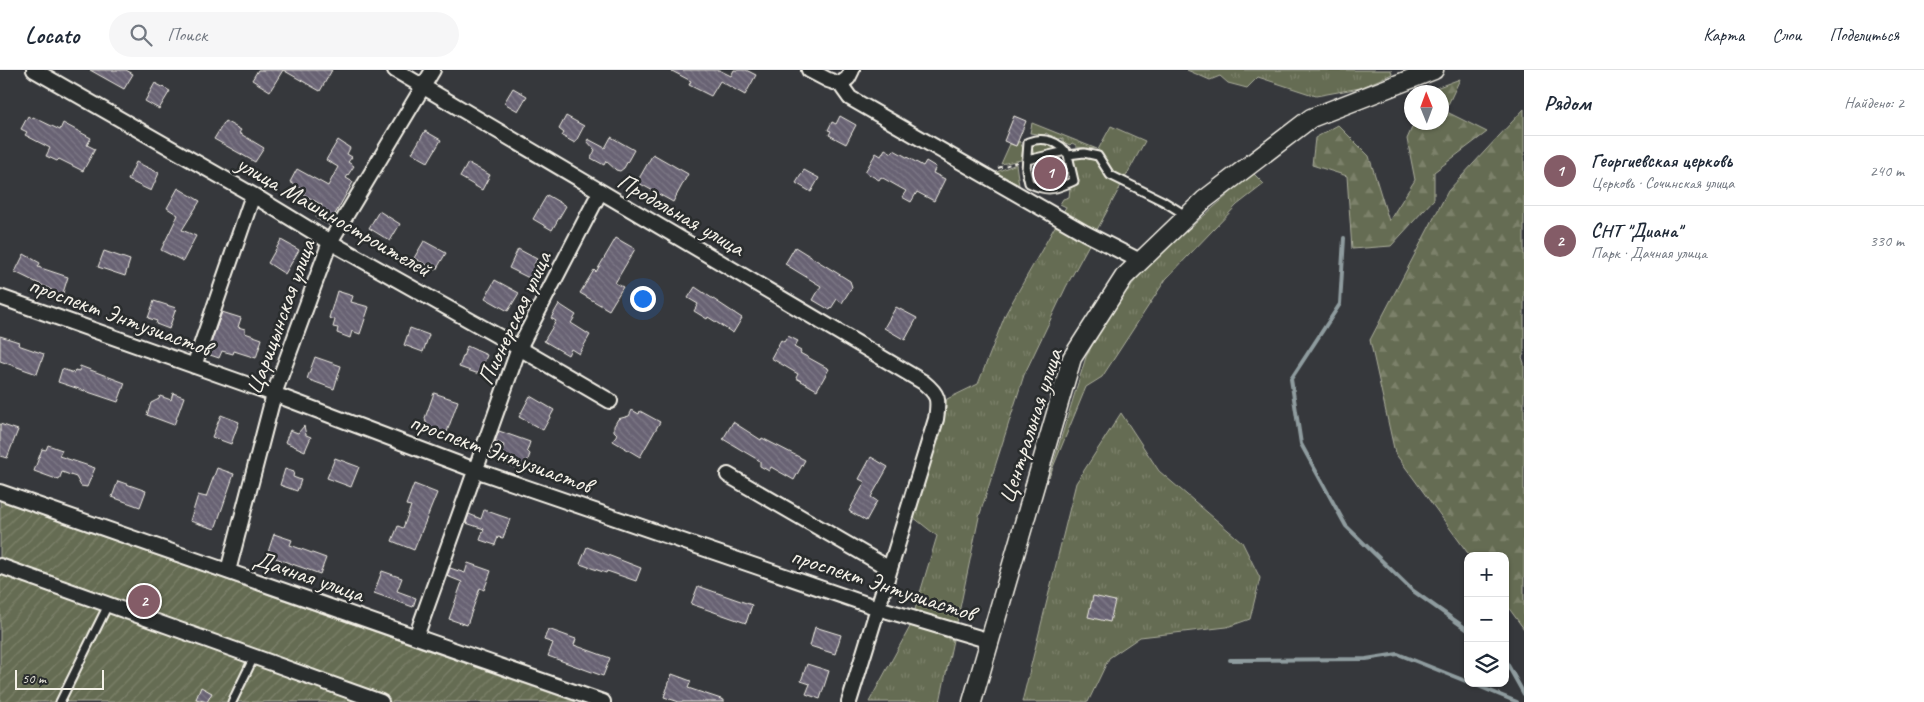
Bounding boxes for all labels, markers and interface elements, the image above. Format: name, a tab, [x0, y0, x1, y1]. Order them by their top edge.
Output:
search box	[109, 12, 459, 57]
text: Locato	[25, 20, 79, 50]
icon: search	[127, 21, 155, 49]
text: Поиск	[167, 23, 207, 47]
text: Карта	[1703, 24, 1744, 46]
text: Слои	[1772, 24, 1801, 46]
text: Поделиться	[1829, 24, 1899, 46]
north arrow	[1404, 85, 1449, 130]
text: Рядом	[1544, 90, 1591, 116]
text: Найдено: 2	[1844, 93, 1904, 113]
street label: улица Машиностроителей	[230, 147, 438, 285]
text: Георгиевская церковь	[1591, 149, 1732, 173]
pin: 1	[1034, 154, 1066, 192]
text: 1	[1556, 161, 1564, 181]
text: 240 m	[1870, 161, 1904, 181]
street label: Продольная улица	[612, 165, 751, 263]
text: Церковь · Сочинская улица	[1591, 173, 1734, 193]
text: СНТ "Диана"	[1591, 219, 1681, 243]
text: 2	[1556, 231, 1564, 251]
text: 330 m	[1870, 231, 1904, 251]
street label: Царицынская улица	[238, 234, 322, 399]
text: Парк · Дачная улица	[1591, 243, 1707, 263]
street label: Пионерская улица	[470, 245, 559, 389]
street label: проспект Энтузиастов	[25, 269, 220, 364]
your location	[630, 286, 656, 312]
street label: Центральная улица	[991, 343, 1070, 507]
street label: проспект Энтузиастов	[406, 406, 601, 501]
street label: проспект Энтузиастов	[787, 540, 983, 629]
street label: Дачная улица	[250, 543, 370, 610]
map controls	[1464, 552, 1509, 687]
button: +	[1464, 552, 1509, 597]
pin: 2	[128, 582, 160, 620]
button: −	[1464, 597, 1509, 642]
button: layers	[1464, 642, 1509, 687]
scale bar	[15, 667, 104, 690]
text: 50 m	[22, 670, 46, 687]

